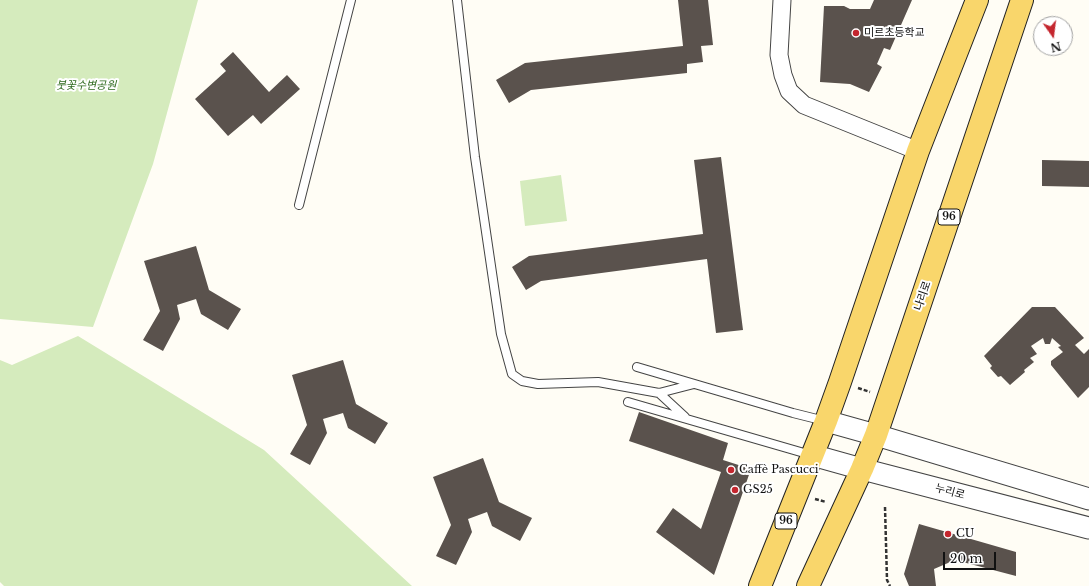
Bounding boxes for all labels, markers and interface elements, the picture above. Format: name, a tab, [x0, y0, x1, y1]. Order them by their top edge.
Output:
north arrow	[1033, 16, 1073, 56]
place label: 미르초등학교	[864, 26, 925, 40]
marker: 미르초등학교	[851, 28, 861, 38]
text: N	[1049, 39, 1062, 55]
park label: 붓꽃수변공원	[56, 79, 116, 93]
road number: 96	[938, 209, 960, 225]
street label: 나리로	[912, 279, 934, 313]
place label: Caffè Pascucci	[739, 463, 819, 477]
marker: Caffè Pascucci	[726, 465, 736, 475]
street label: 누리로	[934, 482, 966, 502]
place label: GS25	[743, 483, 773, 497]
marker: GS25	[730, 485, 740, 495]
road number: 96	[775, 513, 797, 529]
place label: CU	[956, 527, 974, 541]
marker: CU	[943, 529, 953, 539]
scale bar	[945, 544, 998, 570]
text: 20 m	[950, 551, 982, 566]

